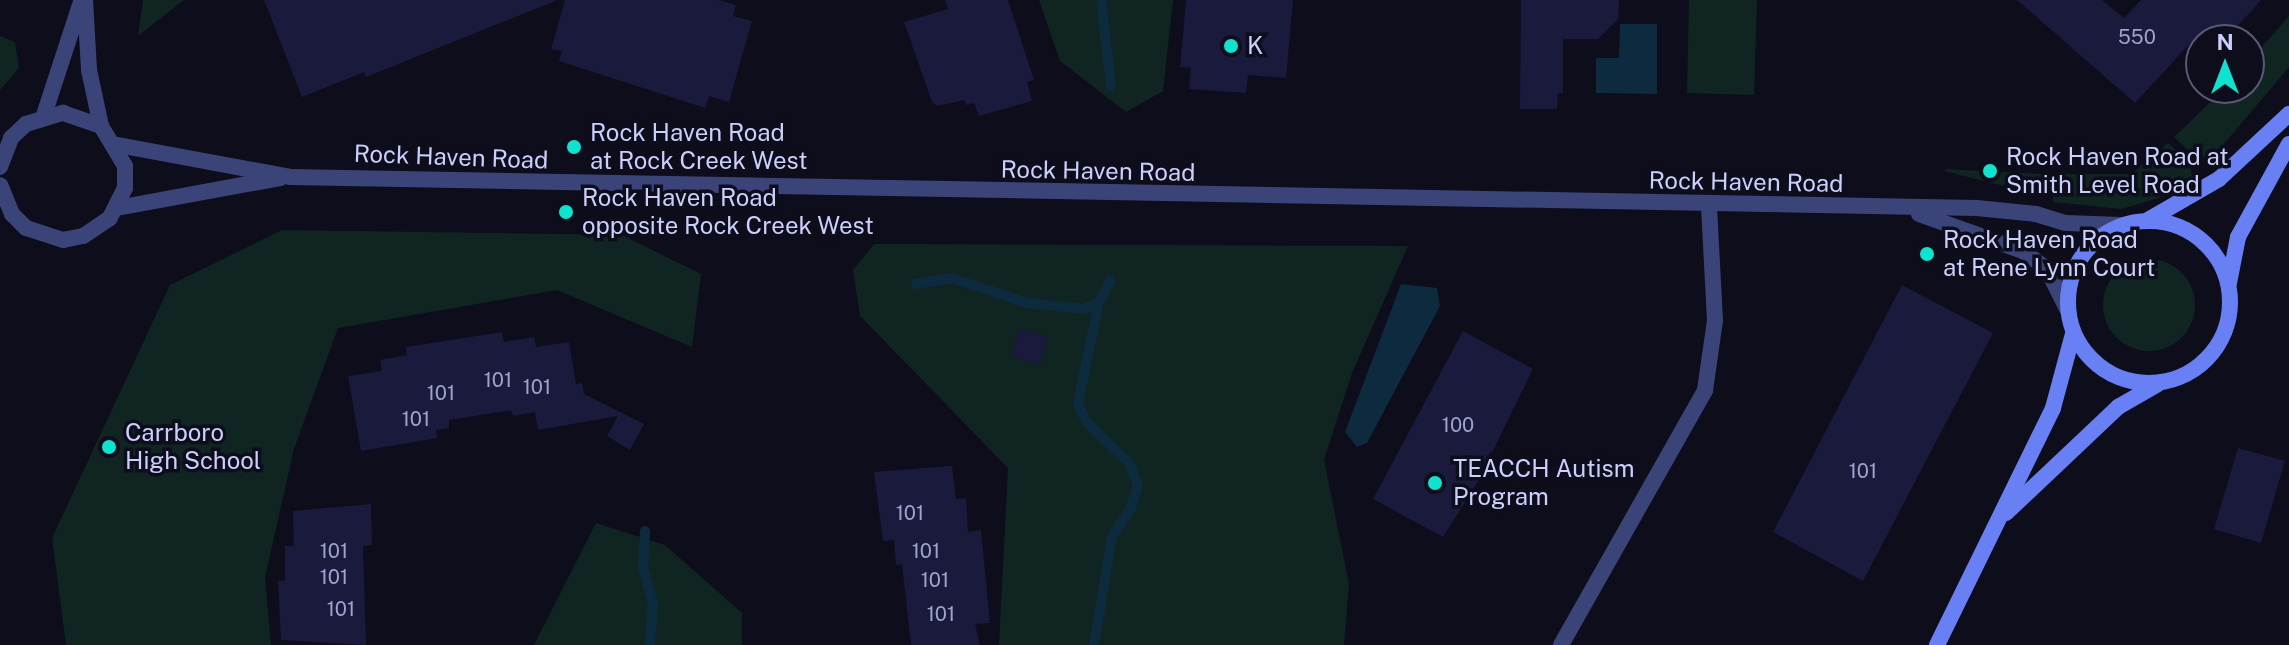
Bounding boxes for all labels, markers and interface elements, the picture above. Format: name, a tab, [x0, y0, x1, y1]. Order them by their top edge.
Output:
north arrow	[2185, 24, 2265, 104]
house number: 550	[2118, 25, 2156, 49]
text: N	[2216, 29, 2234, 55]
place label: K	[1247, 32, 1263, 60]
marker: K	[1222, 37, 1240, 55]
place label: Rock Haven Road at Rock Creek West	[590, 119, 808, 175]
marker: Rock Haven Road at Rock Creek West	[565, 138, 583, 156]
street label: Rock Haven Road	[353, 139, 549, 175]
place label: Rock Haven Road at Smith Level Road	[2006, 143, 2229, 199]
street label: Rock Haven Road	[1000, 155, 1196, 187]
marker: Rock Haven Road at Smith Level Road	[1981, 162, 1999, 180]
street label: Rock Haven Road	[1648, 166, 1844, 198]
place label: Rock Haven Road opposite Rock Creek West	[582, 184, 875, 240]
marker: Rock Haven Road opposite Rock Creek West	[557, 203, 575, 221]
place label: Rock Haven Road at Rene Lynn Court	[1943, 226, 2155, 282]
marker: Rock Haven Road at Rene Lynn Court	[1918, 245, 1936, 263]
house number: 101	[484, 368, 512, 392]
house number: 101	[523, 375, 551, 399]
house number: 101	[427, 381, 455, 405]
house number: 101	[402, 407, 430, 431]
house number: 100	[1442, 413, 1474, 437]
place label: Carrboro High School	[125, 419, 261, 475]
marker: Carrboro High School	[100, 438, 118, 456]
place label: TEACCH Autism Program	[1453, 455, 1634, 511]
house number: 101	[1849, 459, 1877, 483]
marker: TEACCH Autism Program	[1424, 472, 1446, 494]
house number: 101	[896, 501, 924, 525]
house number: 101	[320, 539, 348, 563]
house number: 101	[912, 539, 940, 563]
house number: 101	[320, 565, 348, 589]
house number: 101	[921, 568, 949, 592]
house number: 101	[327, 597, 355, 621]
house number: 101	[927, 602, 955, 626]

